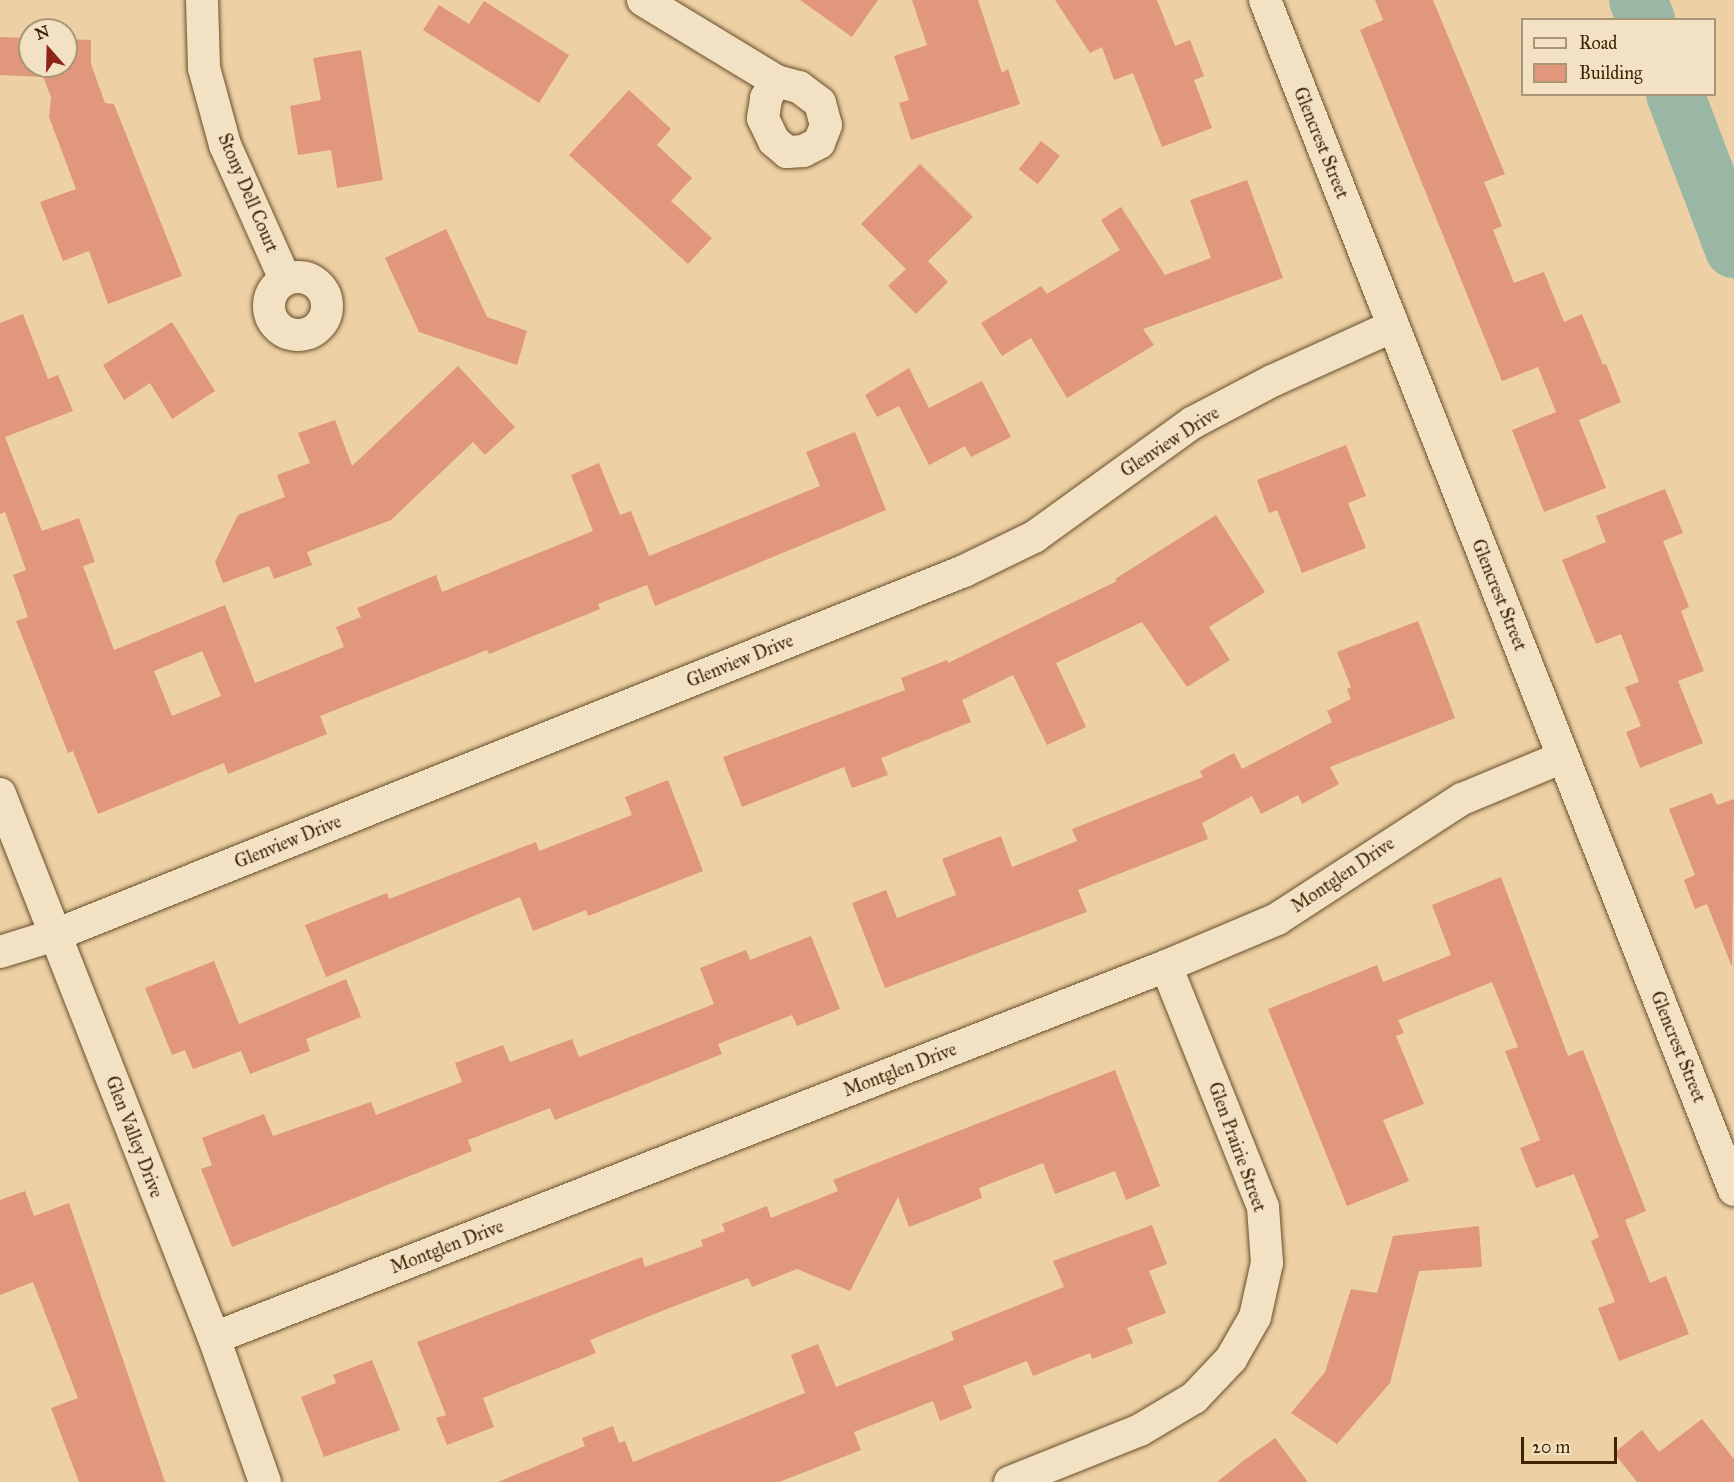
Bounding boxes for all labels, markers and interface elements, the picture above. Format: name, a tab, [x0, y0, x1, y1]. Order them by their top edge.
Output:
north arrow	[18, 18, 78, 78]
legend	[1521, 18, 1716, 96]
text: N	[33, 21, 52, 44]
text: Road	[1579, 32, 1617, 54]
text: Building	[1579, 62, 1642, 84]
street label: Glencrest Street	[1289, 84, 1353, 202]
street label: Stony Dell Court	[213, 130, 283, 256]
street label: Glenview Drive	[1117, 402, 1223, 482]
street label: Glencrest Street	[1467, 536, 1531, 654]
street label: Glenview Drive	[683, 630, 797, 692]
street label: Glenview Drive	[231, 811, 345, 873]
street label: Montglen Drive	[1287, 833, 1399, 917]
street label: Glencrest Street	[1646, 988, 1710, 1106]
street label: Montglen Drive	[840, 1039, 960, 1101]
street label: Glen Valley Drive	[101, 1073, 167, 1201]
street label: Glen Prairie Street	[1204, 1079, 1270, 1215]
street label: Montglen Drive	[387, 1216, 507, 1278]
scale bar	[1524, 1425, 1620, 1463]
text: 20 m	[1532, 1436, 1570, 1458]

